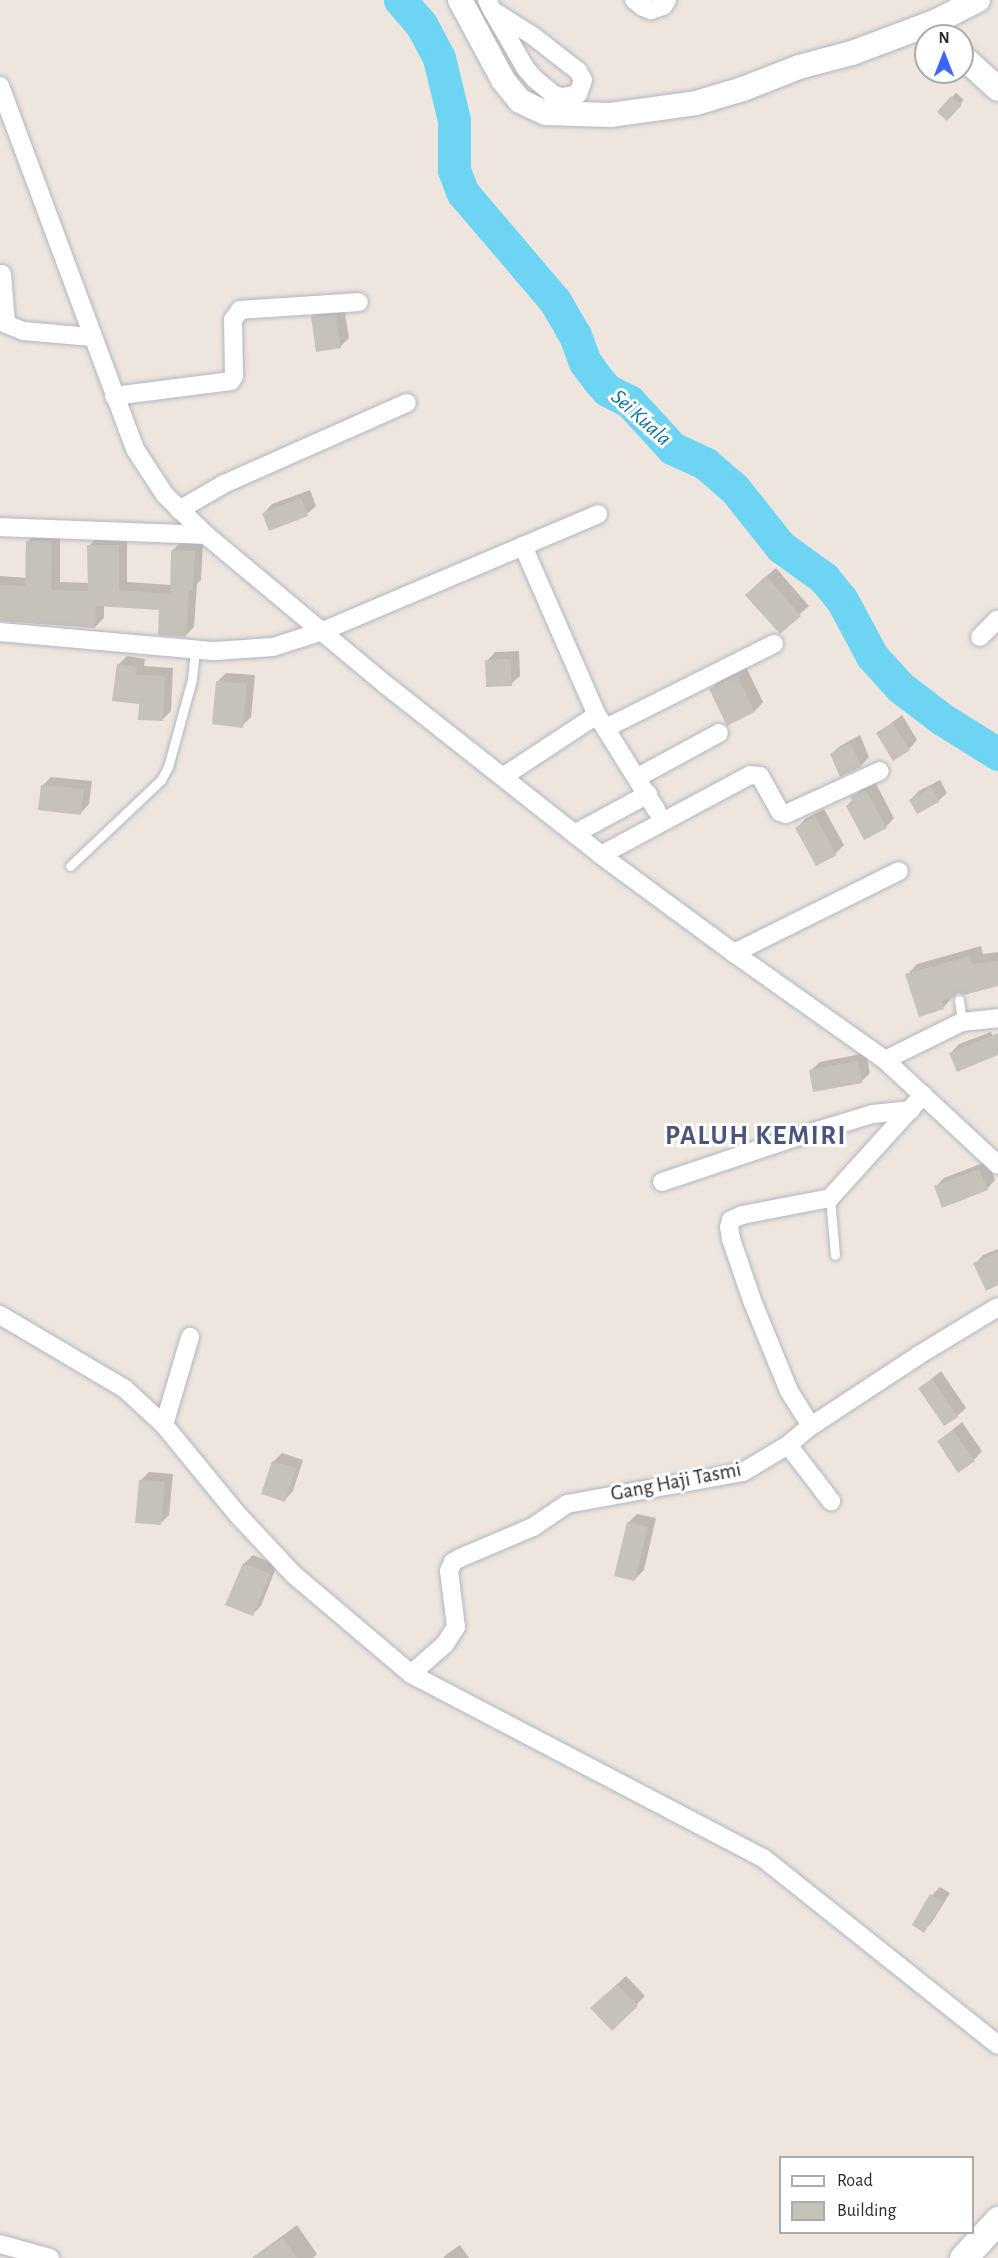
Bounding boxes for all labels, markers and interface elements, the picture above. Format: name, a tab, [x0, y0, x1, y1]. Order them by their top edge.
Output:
north arrow	[914, 24, 974, 84]
text: N	[938, 30, 950, 46]
water label: Sei Kuala	[605, 384, 677, 452]
district label: PALUH KEMIRI	[665, 1120, 847, 1152]
street label: Gang Haji Tasmi	[609, 1457, 743, 1507]
legend	[779, 2156, 974, 2234]
text: Road	[837, 2172, 873, 2190]
text: Building	[837, 2202, 896, 2220]

